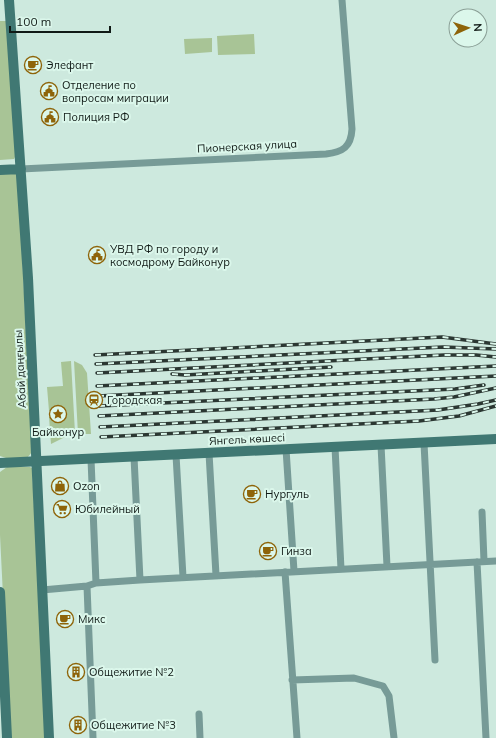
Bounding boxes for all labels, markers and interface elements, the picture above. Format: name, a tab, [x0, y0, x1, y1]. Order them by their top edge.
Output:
scale bar	[10, 8, 110, 34]
north arrow	[448, 8, 488, 48]
text: 100 m	[16, 14, 51, 29]
text: N	[471, 23, 485, 32]
cafe icon: Элефант	[23, 55, 43, 75]
place label: Элефант	[46, 58, 93, 72]
place label: Отделение по вопросам миграции	[62, 78, 169, 105]
public building icon: Отделение по вопросам миграции	[39, 81, 59, 101]
public building icon: Полиция РФ	[40, 107, 60, 127]
place label: Полиция РФ	[63, 110, 130, 124]
street label: Пионерская улица	[197, 136, 297, 156]
place label: УВД РФ по городу и космодрому Байконур	[109, 242, 230, 269]
public building icon: УВД РФ по городу и космодрому Байконур	[87, 245, 107, 265]
street label: Абай даңғылы	[11, 330, 29, 408]
station icon: Городская	[84, 390, 104, 410]
place label: Городская	[107, 393, 162, 407]
place icon: Байконур	[48, 404, 68, 424]
place label: Байконур	[32, 425, 84, 439]
street label: Янгель көшесі	[209, 430, 285, 448]
shop icon: Ozon	[50, 476, 70, 496]
place label: Ozon	[73, 479, 100, 493]
cafe icon: Нургуль	[242, 484, 262, 504]
place label: Нургуль	[265, 487, 309, 501]
supermarket icon: Юбилейный	[52, 499, 72, 519]
place label: Юбилейный	[75, 502, 140, 516]
cafe icon: Гинза	[258, 541, 278, 561]
place label: Гинза	[281, 544, 312, 558]
cafe icon: Микс	[55, 609, 75, 629]
place label: Микс	[78, 612, 106, 626]
building icon: Общежитие №2	[66, 662, 86, 682]
place label: Общежитие №2	[89, 665, 174, 679]
building icon: Общежитие №3	[68, 715, 88, 735]
place label: Общежитие №3	[91, 718, 176, 732]

